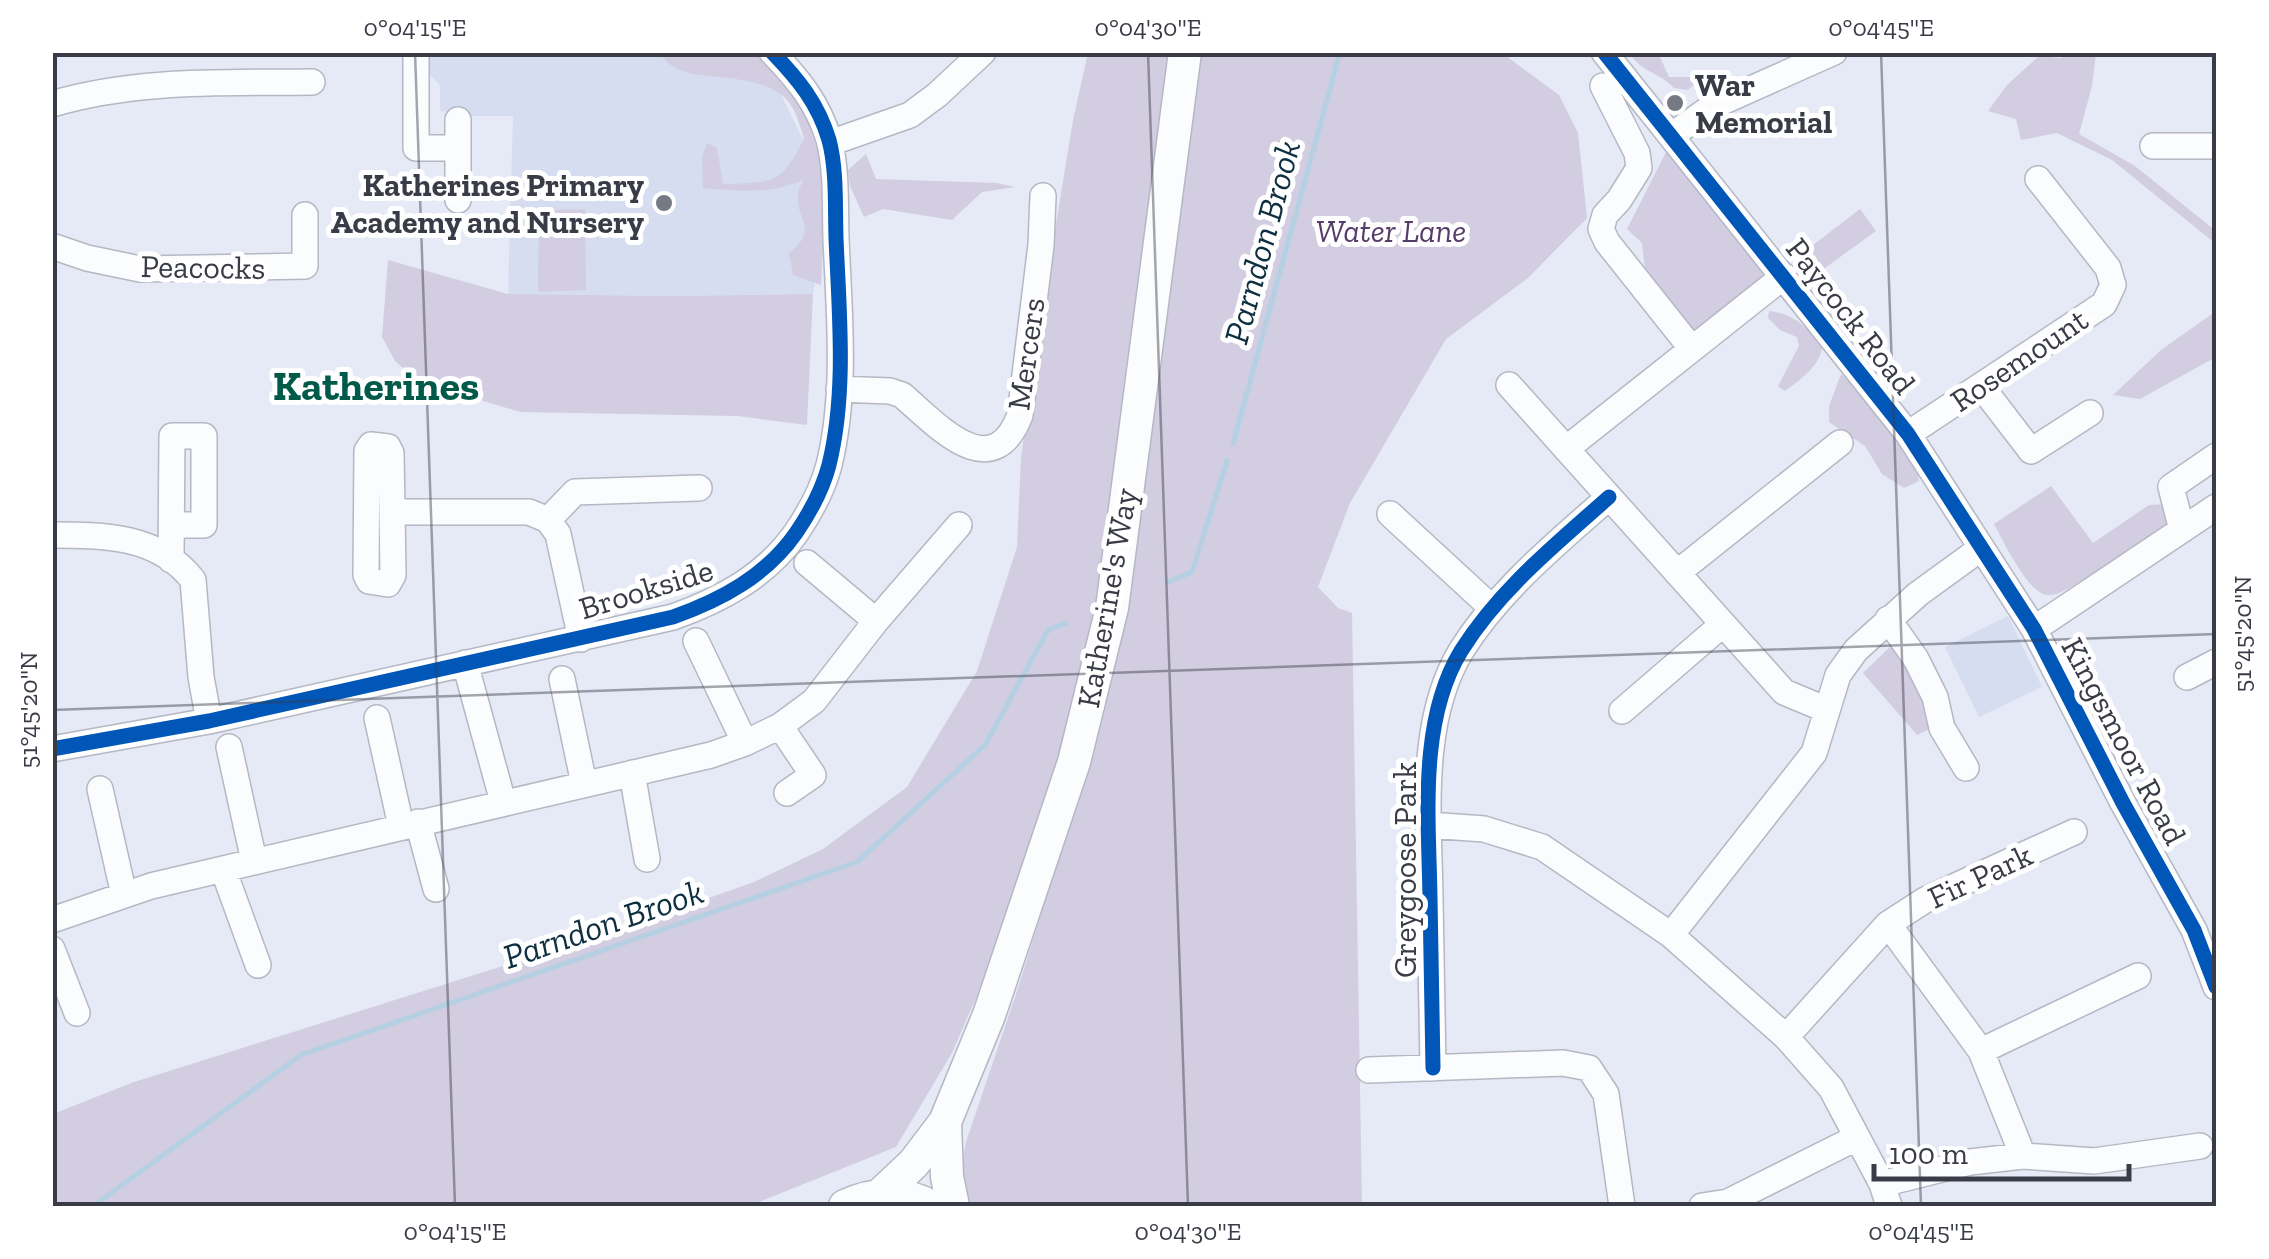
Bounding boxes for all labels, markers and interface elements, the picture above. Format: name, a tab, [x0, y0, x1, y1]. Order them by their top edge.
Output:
text: 0°04'15"E	[364, 12, 466, 42]
text: 0°04'30"E	[1095, 12, 1201, 42]
text: 0°04'45"E	[1828, 12, 1934, 42]
place label: War Memorial	[1695, 66, 1832, 141]
marker: War Memorial	[1664, 92, 1686, 114]
water label: Parndon Brook	[1215, 136, 1309, 348]
place label: Katherines Primary Academy and Nursery	[331, 166, 644, 241]
marker: Katherines Primary Academy and Nursery	[653, 192, 675, 214]
park label: Water Lane	[1316, 212, 1466, 250]
street label: Paycock Road	[1778, 230, 1924, 402]
street label: Peacocks	[140, 247, 266, 287]
street label: Mercers	[999, 295, 1053, 413]
street label: Rosemount	[1943, 300, 2095, 420]
district label: Katherines	[273, 360, 479, 411]
street label: Katherine's Way	[1069, 485, 1145, 711]
street label: Brookside	[575, 551, 717, 627]
text: 51°45'20"N	[2227, 576, 2257, 692]
street label: Kingsmoor Road	[2054, 631, 2195, 851]
text: 51°45'20"N	[13, 652, 43, 768]
street label: Greygoose Park	[1386, 762, 1424, 978]
street label: Fir Park	[1922, 835, 2038, 917]
water label: Parndon Brook	[497, 870, 709, 978]
scale bar	[1874, 1119, 2129, 1181]
text: 100 m	[1889, 1136, 1968, 1172]
text: 0°04'15"E	[404, 1216, 506, 1246]
text: 0°04'30"E	[1135, 1216, 1241, 1246]
text: 0°04'45"E	[1868, 1216, 1974, 1246]

